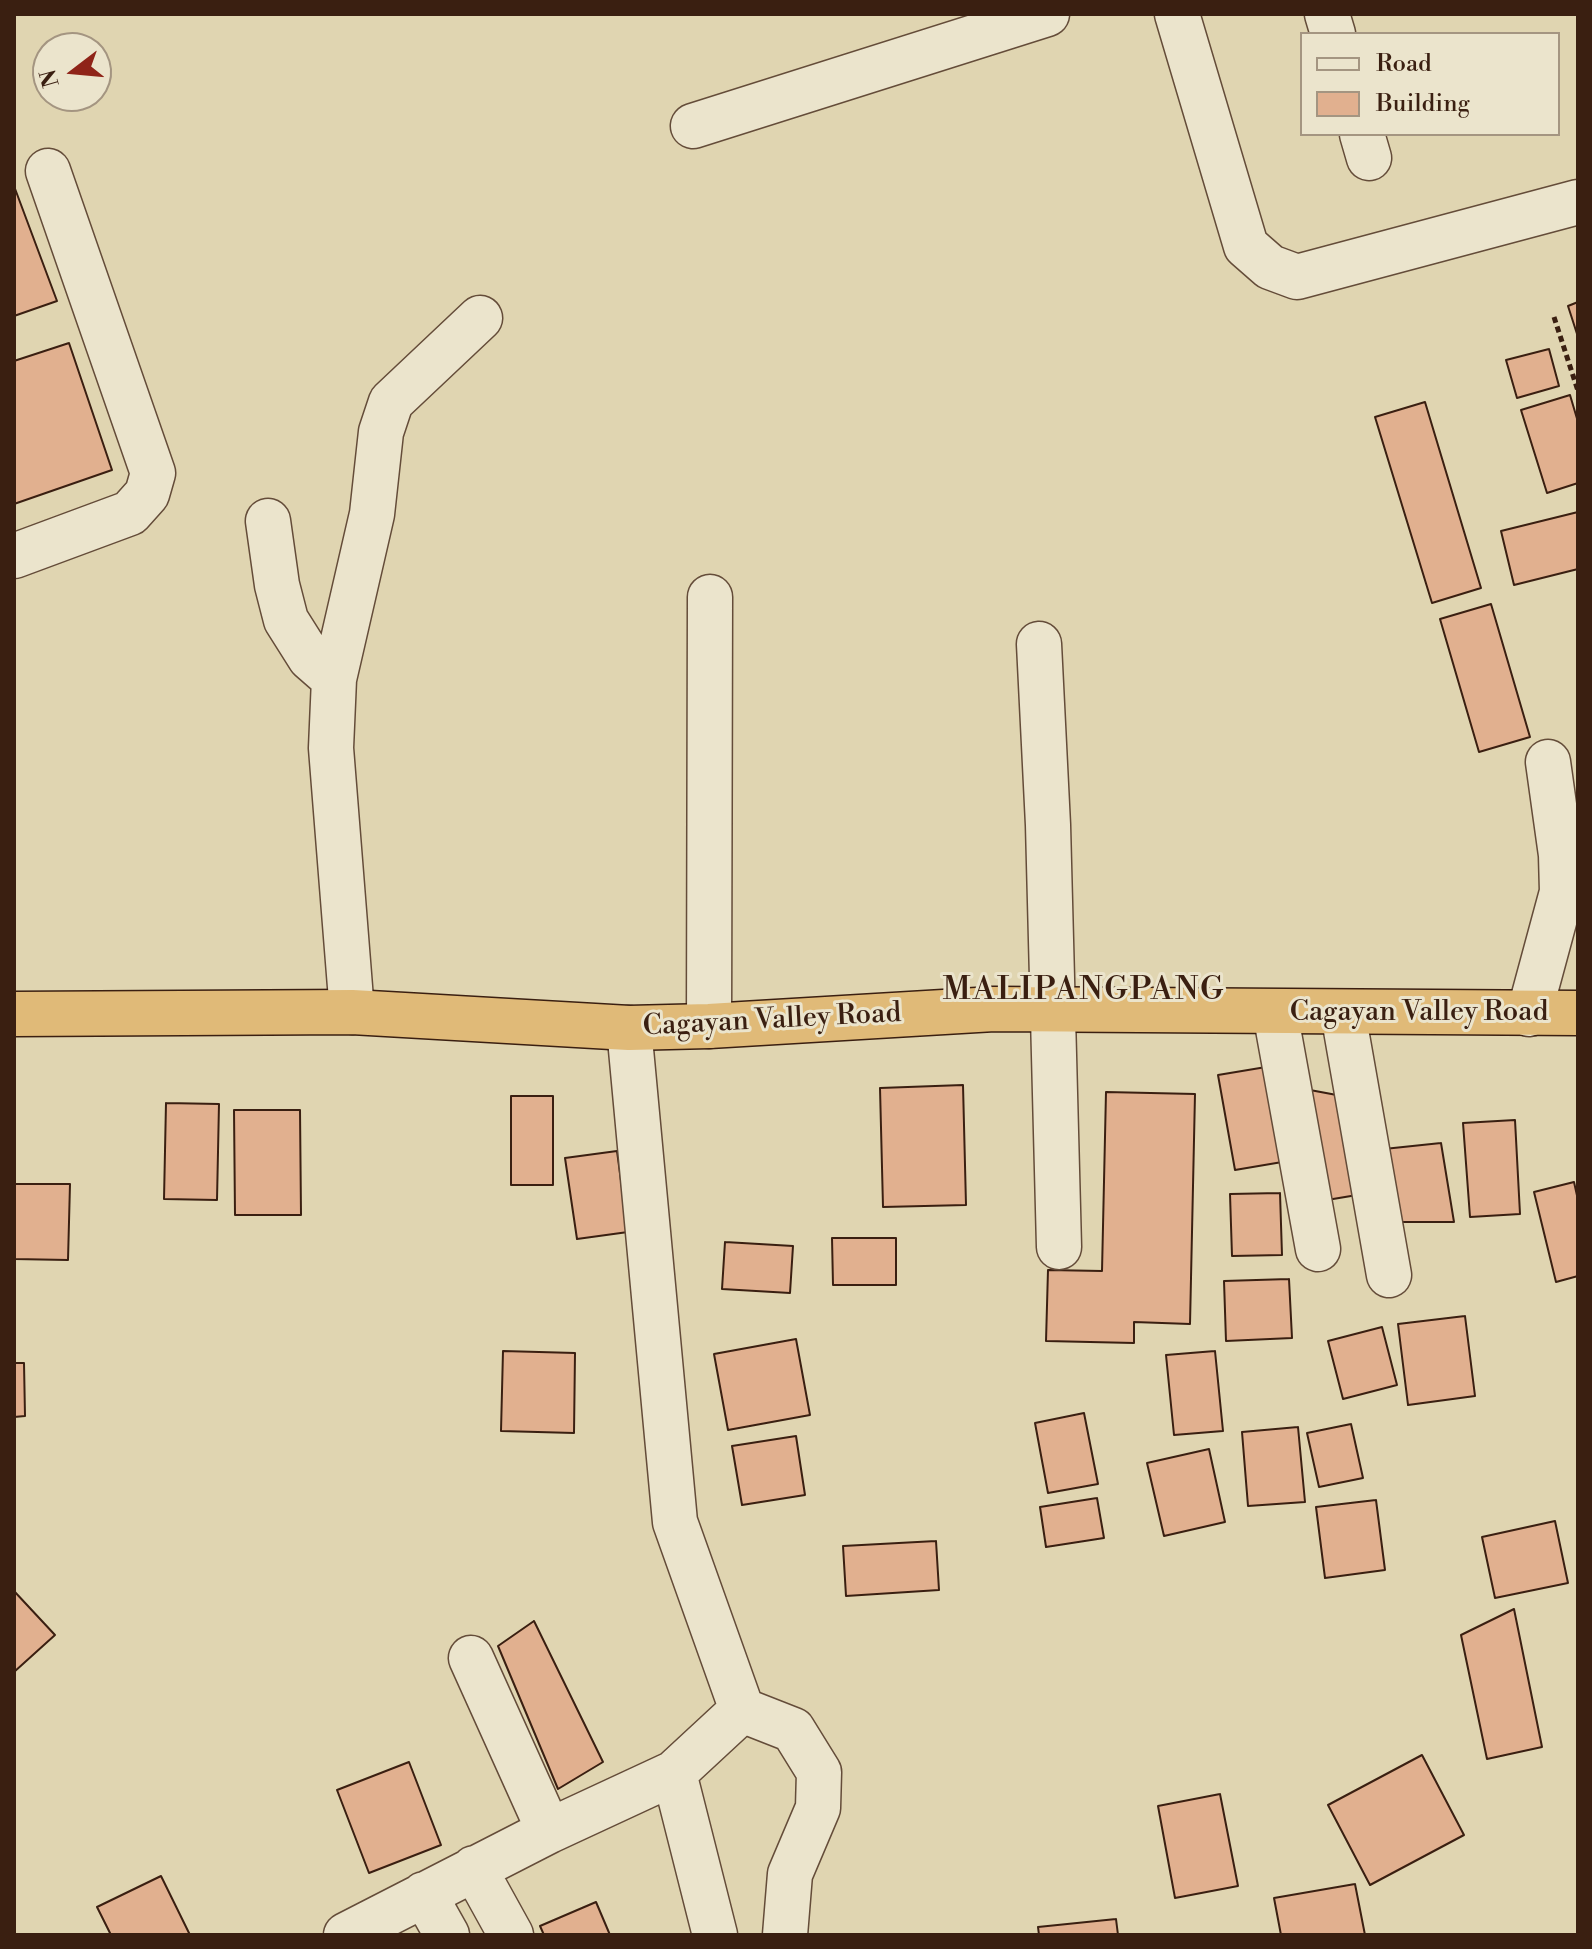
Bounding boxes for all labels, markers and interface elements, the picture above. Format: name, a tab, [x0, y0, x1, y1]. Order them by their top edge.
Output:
north arrow	[32, 32, 112, 112]
legend	[1300, 32, 1560, 136]
text: Road	[1376, 49, 1432, 79]
text: N	[35, 66, 66, 90]
text: Building	[1376, 89, 1470, 119]
district label: MALIPANGPANG	[942, 972, 1226, 1010]
street label: Cagayan Valley Road	[1290, 996, 1548, 1030]
street label: Cagayan Valley Road	[642, 997, 902, 1045]

